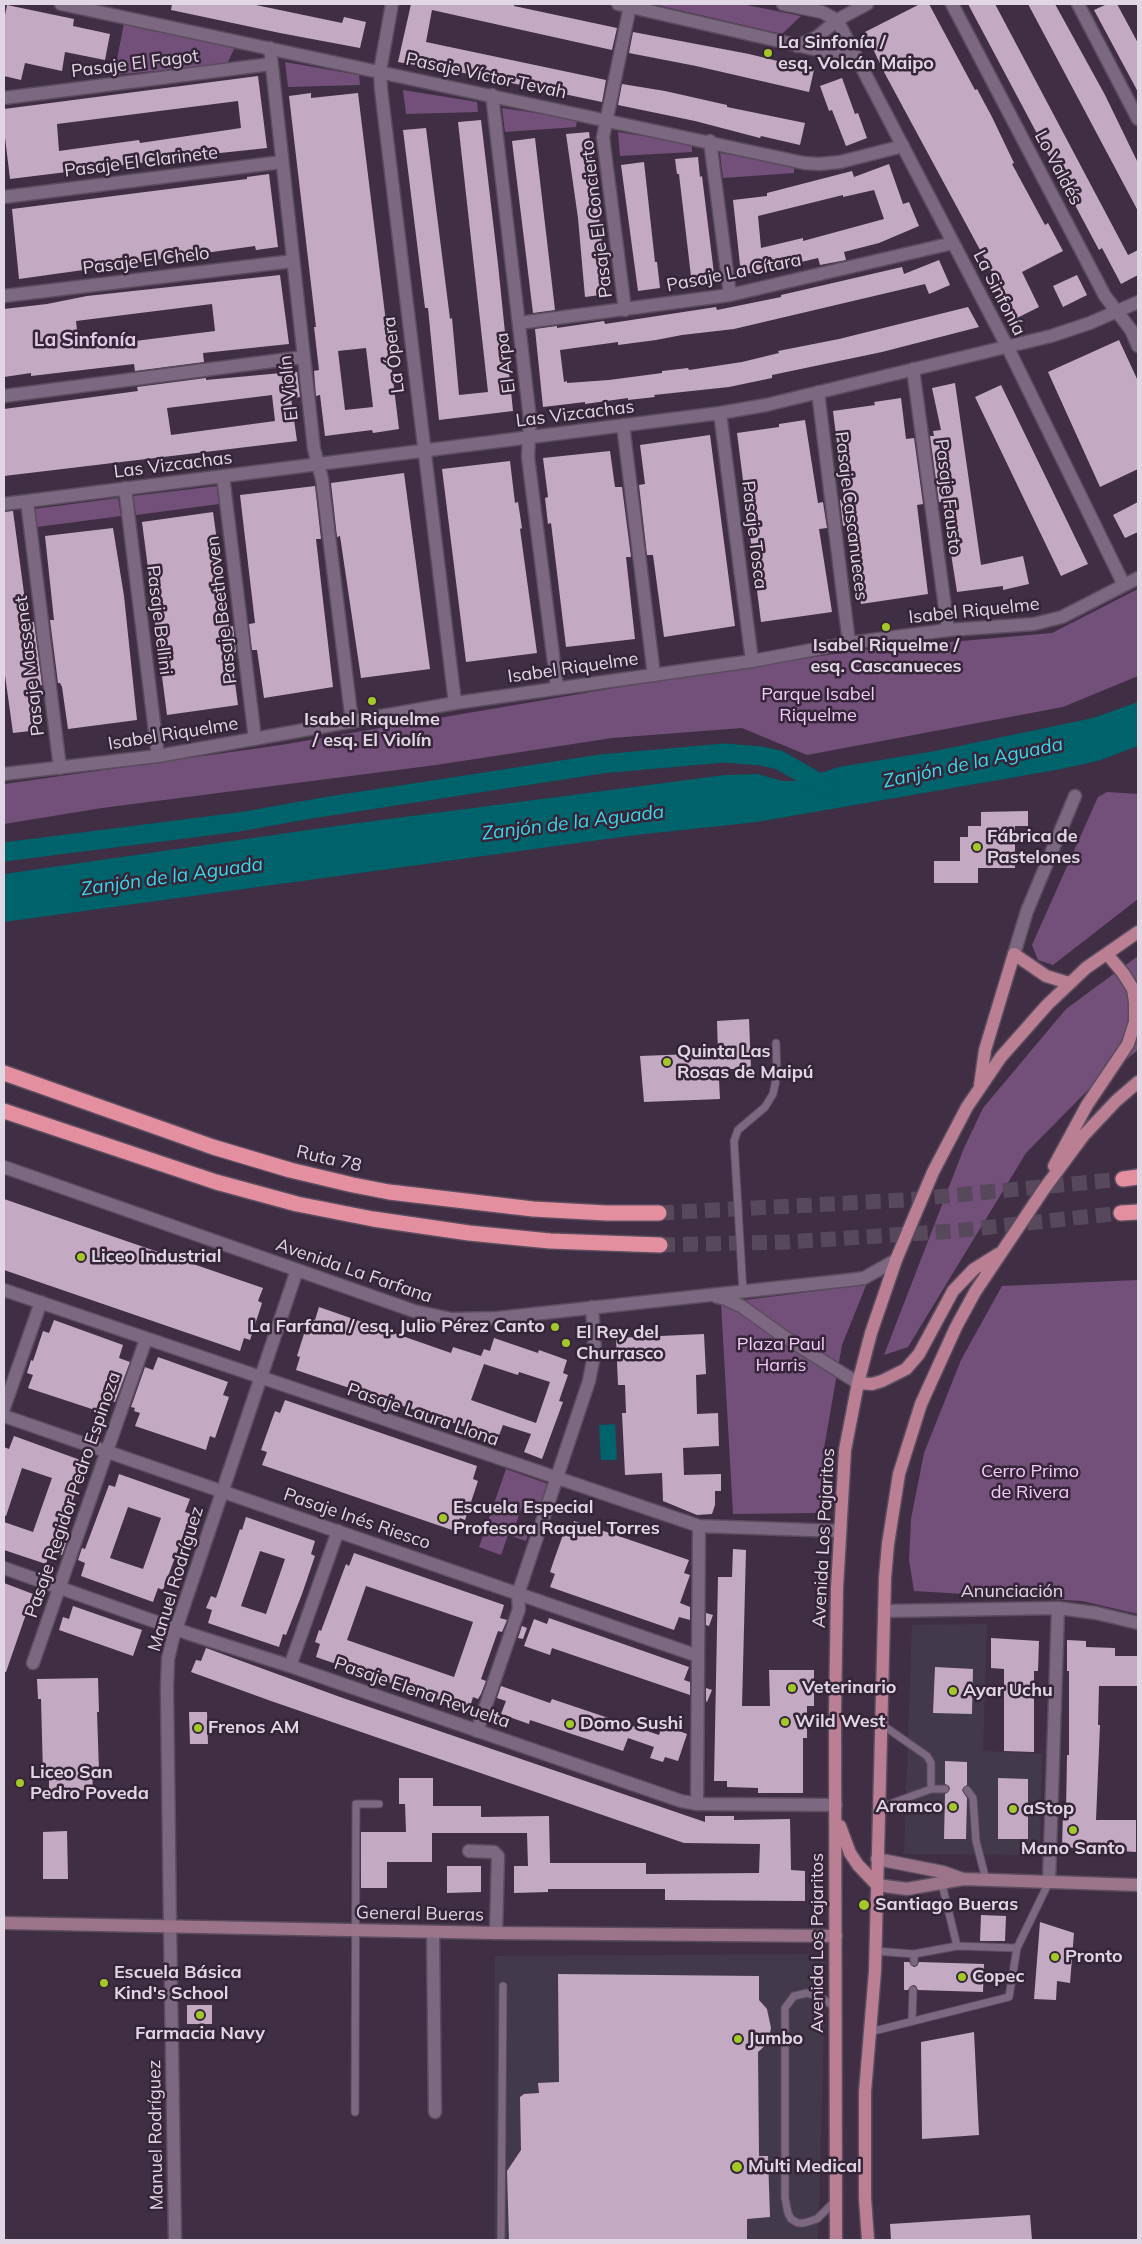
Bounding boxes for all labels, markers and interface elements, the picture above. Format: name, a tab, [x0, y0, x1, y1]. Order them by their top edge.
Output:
place label: La Sinfonía / esq. Volcán Maipo	[778, 32, 934, 74]
street label: Pasaje El Fagot	[70, 45, 200, 83]
marker: La Sinfonía / esq. Volcán Maipo	[762, 47, 774, 59]
street label: Pasaje Víctor Tevah	[404, 48, 568, 104]
street label: Lo Valdés	[1029, 127, 1087, 209]
street label: Pasaje El Concierto	[577, 139, 617, 299]
street label: Pasaje El Clarinete	[63, 142, 219, 182]
street label: Pasaje El Chelo	[81, 243, 211, 279]
street label: La Sinfonía	[968, 247, 1030, 339]
street label: Pasaje La Cítara	[665, 249, 803, 297]
street label: La Ópera	[379, 315, 409, 395]
district label: La Sinfonía	[34, 329, 136, 351]
street label: El Arpa	[492, 331, 520, 395]
street label: El Violín	[275, 354, 303, 422]
street label: Las Vizcachas	[515, 396, 635, 432]
street label: Pasaje Cascanueces	[830, 430, 872, 602]
street label: Pasaje Fausto	[930, 438, 966, 556]
street label: Las Vizcachas	[113, 447, 233, 483]
street label: Pasaje Tosca	[737, 480, 771, 590]
street label: Pasaje Beethoven	[202, 535, 242, 685]
street label: Pasaje Bellini	[142, 564, 176, 676]
street label: Isabel Riquelme	[907, 593, 1041, 629]
street label: Pasaje Massenet	[11, 595, 49, 737]
marker: Isabel Riquelme / esq. Cascanueces	[880, 621, 892, 633]
place label: Isabel Riquelme / esq. Cascanueces	[810, 635, 962, 678]
street label: Isabel Riquelme	[506, 648, 640, 688]
park label: Parque Isabel Riquelme	[761, 684, 875, 726]
marker: Isabel Riquelme / esq. El Violín	[366, 695, 378, 707]
place label: Isabel Riquelme / esq. El Violín	[304, 709, 440, 752]
street label: Isabel Riquelme	[106, 713, 240, 755]
water label: Zanjón de la Aguada	[881, 733, 1065, 793]
water label: Zanjón de la Aguada	[481, 801, 665, 845]
place label: Fábrica de Pastelones	[987, 826, 1080, 869]
marker: Fábrica de Pastelones	[971, 841, 983, 853]
water label: Zanjón de la Aguada	[80, 853, 264, 901]
place label: Quinta Las Rosas de Maipú	[677, 1041, 814, 1084]
marker: Quinta Las Rosas de Maipú	[661, 1056, 673, 1068]
street label: Ruta 78	[294, 1141, 364, 1177]
street label: Avenida La Farfana	[273, 1234, 435, 1308]
place label: Liceo Industrial	[91, 1246, 221, 1268]
marker: Liceo Industrial	[75, 1251, 87, 1263]
place label: La Farfana / esq. Julio Pérez Canto	[249, 1316, 545, 1338]
marker: La Farfana / esq. Julio Pérez Canto	[549, 1321, 561, 1333]
place label: El Rey del Churrasco	[576, 1322, 664, 1365]
park label: Plaza Paul Harris	[737, 1334, 825, 1376]
marker: El Rey del Churrasco	[560, 1337, 572, 1349]
street label: Pasaje Regidor Pedro Espinoza	[21, 1369, 125, 1621]
street label: Pasaje Laura Llona	[344, 1379, 502, 1451]
street label: Avenida Los Pajaritos	[809, 1447, 839, 1629]
park label: Cerro Primo de Rivera	[981, 1461, 1079, 1504]
street label: Pasaje Inés Riesco	[281, 1484, 433, 1554]
place label: Escuela Especial Profesora Raquel Torres	[453, 1497, 660, 1540]
street label: Manuel Rodríguez	[144, 1504, 208, 1654]
marker: Escuela Especial Profesora Raquel Torres	[437, 1512, 449, 1524]
street label: Anunciación	[961, 1581, 1063, 1603]
street label: Pasaje Elena Revuelta	[331, 1653, 513, 1733]
place label: Veterinario	[802, 1677, 896, 1699]
place label: Ayar Uchu	[963, 1680, 1053, 1702]
marker: Veterinario	[786, 1682, 798, 1694]
marker: Ayar Uchu	[947, 1685, 959, 1697]
place label: Wild West	[795, 1711, 885, 1733]
place label: Domo Sushi	[580, 1713, 683, 1735]
marker: Wild West	[779, 1716, 791, 1728]
place label: Frenos AM	[208, 1717, 300, 1739]
marker: Domo Sushi	[564, 1718, 576, 1730]
marker: Frenos AM	[192, 1722, 204, 1734]
place label: Liceo San Pedro Poveda	[30, 1762, 149, 1805]
marker: Liceo San Pedro Poveda	[14, 1777, 26, 1789]
place label: Aramco	[876, 1796, 943, 1818]
place label: aStop	[1023, 1798, 1074, 1820]
marker: Aramco	[947, 1801, 959, 1813]
marker: aStop	[1007, 1803, 1019, 1815]
marker: Mano Santo	[1067, 1824, 1079, 1836]
place label: Mano Santo	[1021, 1838, 1125, 1860]
street label: Avenida Los Pajaritos	[807, 1853, 829, 2033]
place label: Santiago Bueras	[875, 1894, 1018, 1916]
marker: Santiago Bueras	[857, 1898, 871, 1912]
street label: General Bueras	[356, 1902, 484, 1926]
place label: Pronto	[1065, 1946, 1123, 1968]
marker: Pronto	[1049, 1951, 1061, 1963]
place label: Escuela Básica Kind's School	[114, 1962, 242, 2005]
place label: Copec	[972, 1966, 1024, 1988]
marker: Copec	[956, 1971, 968, 1983]
marker: Escuela Básica Kind's School	[98, 1977, 110, 1989]
marker: Farmacia Navy	[194, 2009, 206, 2021]
place label: Farmacia Navy	[135, 2023, 265, 2045]
place label: Jumbo	[748, 2028, 803, 2050]
marker: Jumbo	[732, 2033, 744, 2045]
street label: Manuel Rodríguez	[144, 2060, 168, 2210]
place label: Multi Medical	[748, 2156, 862, 2178]
marker: Multi Medical	[730, 2160, 744, 2174]

